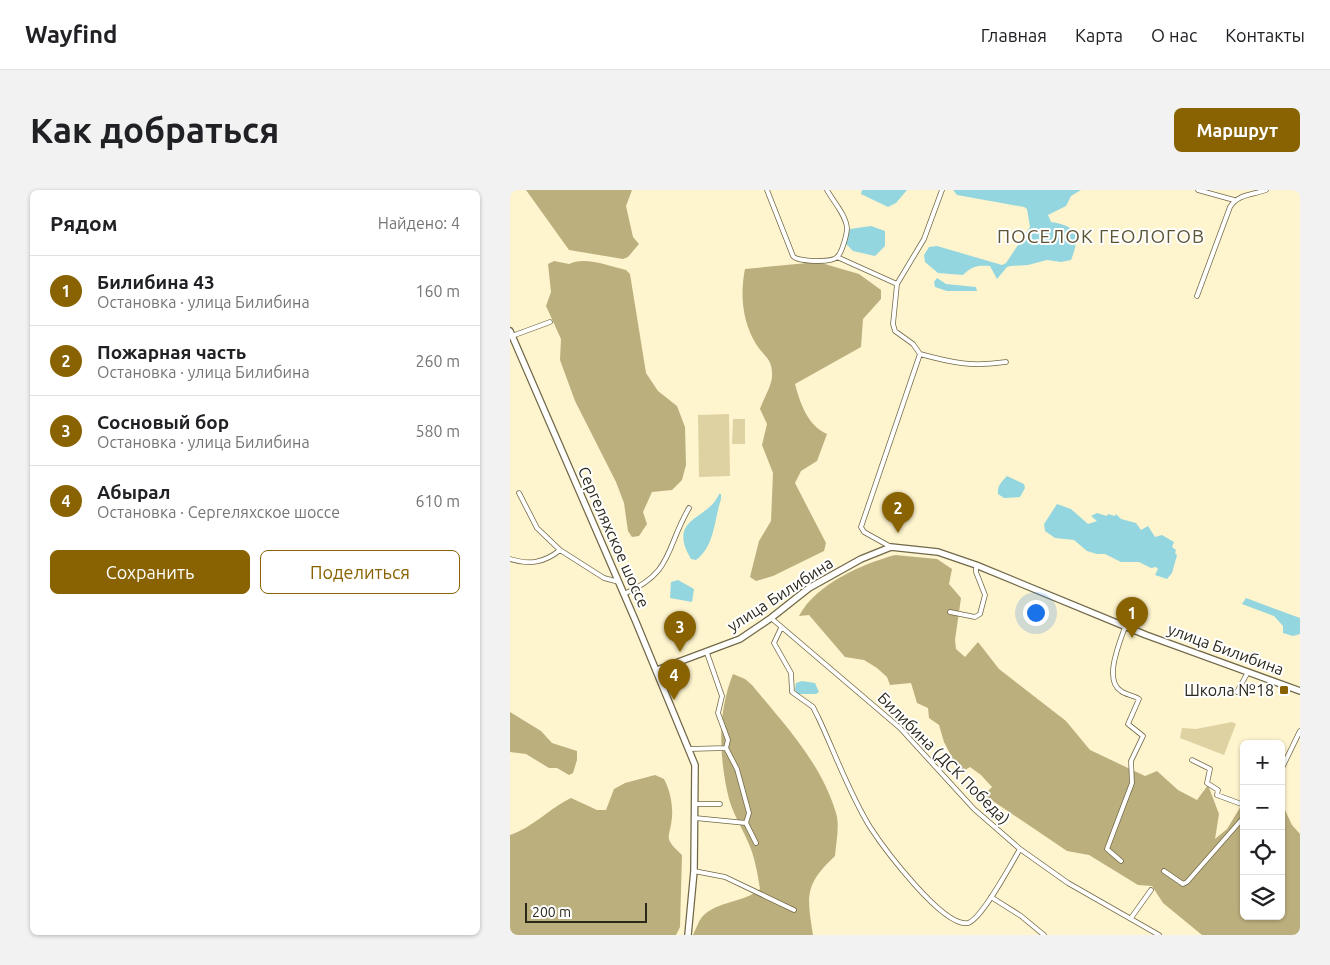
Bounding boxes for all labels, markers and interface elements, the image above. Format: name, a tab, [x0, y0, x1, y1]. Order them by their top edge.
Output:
text: Wayfind	[25, 21, 117, 48]
text: Главная	[981, 25, 1047, 45]
text: Карта	[1075, 25, 1123, 45]
text: О нас	[1151, 25, 1197, 45]
text: Контакты	[1225, 25, 1305, 45]
button: Маршрут	[1174, 108, 1300, 152]
text: Как добраться	[30, 110, 279, 150]
text: Рядом	[50, 211, 118, 235]
text: Найдено: 4	[378, 214, 460, 232]
district label: ПОСЕЛОК ГЕОЛОГОВ	[997, 225, 1205, 247]
text: Билибина 43	[97, 271, 215, 293]
text: 1	[61, 282, 71, 300]
text: 160 m	[415, 282, 460, 300]
text: Остановка · улица Билибина	[97, 293, 310, 311]
text: Пожарная часть	[97, 341, 246, 363]
text: 2	[61, 352, 71, 370]
text: 260 m	[415, 352, 460, 370]
text: Остановка · улица Билибина	[97, 363, 310, 381]
text: Сосновый бор	[97, 411, 229, 433]
text: 3	[61, 422, 71, 440]
text: 580 m	[415, 422, 460, 440]
text: Остановка · улица Билибина	[97, 433, 310, 451]
street label: Сергеляхское шоссе	[575, 464, 653, 610]
text: Абырал	[97, 481, 170, 503]
text: 4	[61, 492, 71, 510]
text: 610 m	[415, 492, 460, 510]
pin: 2	[882, 492, 914, 533]
text: Остановка · Сергеляхское шоссе	[97, 503, 340, 521]
button: Сохранить	[50, 550, 250, 594]
button: Поделиться	[260, 550, 460, 594]
street label: улица Билибина	[724, 553, 836, 635]
pin: 1	[1116, 597, 1148, 638]
your location	[1023, 600, 1049, 626]
pin: 3	[664, 611, 696, 652]
street label: улица Билибина	[1166, 620, 1286, 678]
pin: 4	[658, 659, 690, 700]
place label: Школа №18	[1184, 681, 1274, 699]
marker: Школа №18	[1278, 684, 1290, 696]
street label: Билибина (ДСК Победа)	[874, 688, 1014, 828]
map controls	[1240, 740, 1285, 920]
button: +	[1240, 740, 1285, 785]
button: −	[1240, 785, 1285, 830]
button: locate	[1240, 830, 1285, 875]
button: layers	[1240, 875, 1285, 920]
scale bar	[525, 900, 648, 923]
text: 200 m	[532, 904, 571, 920]

